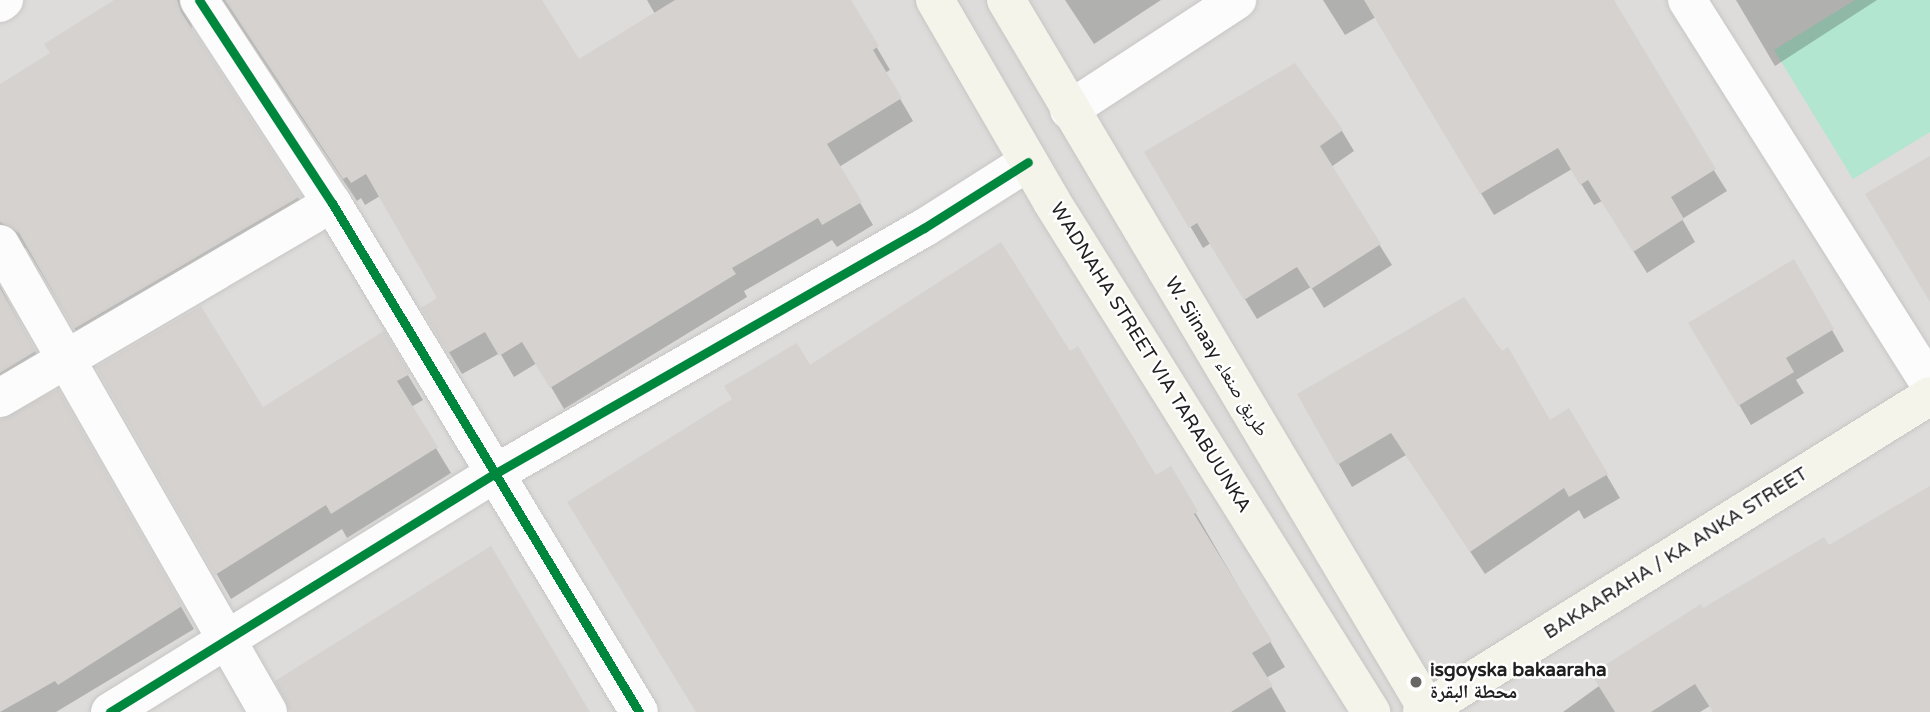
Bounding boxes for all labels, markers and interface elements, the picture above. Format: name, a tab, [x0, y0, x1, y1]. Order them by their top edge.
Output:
street label: WADNAHA STREET VIA TARABUUNKA	[1045, 199, 1255, 517]
street label: W. Siinaay طريق صنعاء	[1159, 273, 1273, 441]
street label: BAKAARAHA / KA ANKA STREET	[1540, 463, 1812, 645]
place label: isgoyska bakaaraha محطة البقرة	[1430, 660, 1607, 704]
marker: isgoyska bakaaraha محطة البقرة	[1408, 674, 1424, 690]

